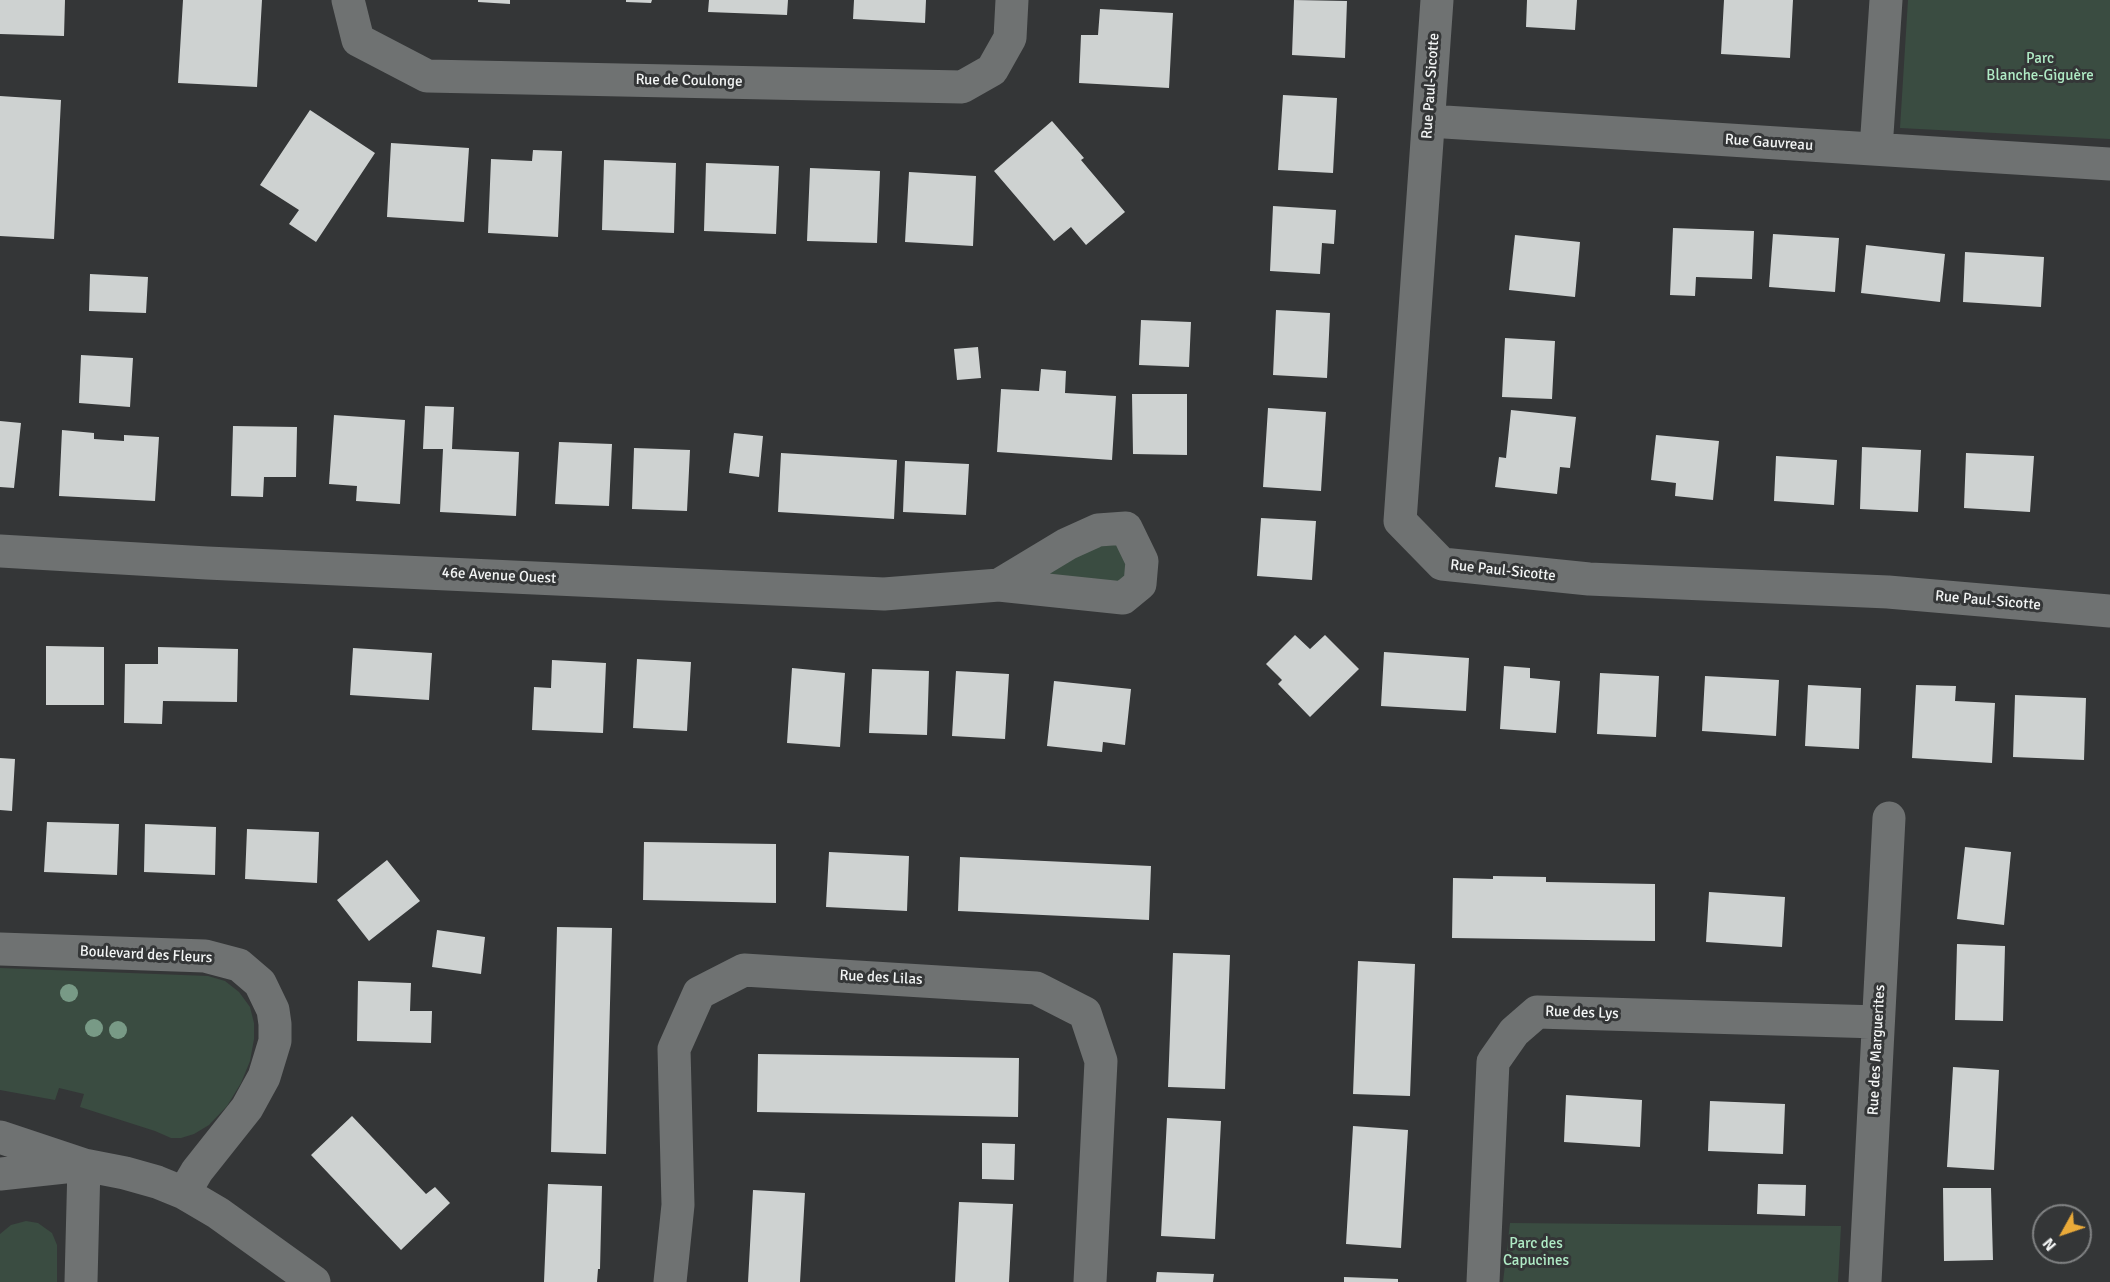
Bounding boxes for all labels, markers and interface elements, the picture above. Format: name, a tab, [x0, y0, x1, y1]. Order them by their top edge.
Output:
street label: Rue Paul-Sicotte	[1418, 32, 1444, 140]
park label: Parc Blanche-Giguère	[1986, 50, 2094, 85]
street label: Rue de Coulonge	[635, 71, 743, 91]
street label: Rue Gauvreau	[1724, 131, 1814, 155]
street label: Rue Paul-Sicotte	[1449, 557, 1557, 585]
street label: 46e Avenue Ouest	[441, 564, 557, 588]
street label: Rue Paul-Sicotte	[1934, 587, 2042, 615]
street label: Boulevard des Fleurs	[79, 943, 213, 967]
street label: Rue des Lilas	[839, 967, 923, 989]
street label: Rue des Marguerites	[1865, 984, 1889, 1116]
street label: Rue des Lys	[1545, 1003, 1619, 1023]
north arrow	[2032, 1204, 2092, 1264]
text: N	[2039, 1234, 2061, 1255]
park label: Parc des Capucines	[1503, 1235, 1569, 1270]

